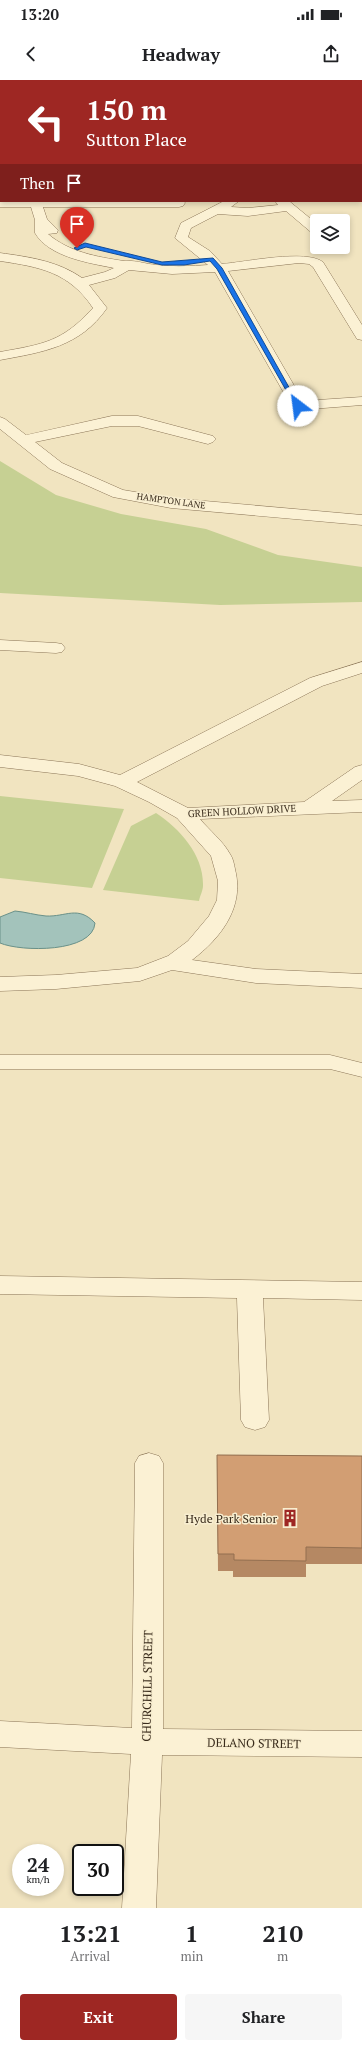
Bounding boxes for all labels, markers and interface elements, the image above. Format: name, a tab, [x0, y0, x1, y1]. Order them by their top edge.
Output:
text: 13:20	[20, 4, 59, 24]
text: Headway	[142, 42, 220, 66]
icon: back	[20, 43, 42, 65]
icon: share	[320, 43, 342, 65]
text: 150 m	[86, 91, 167, 128]
icon: left	[20, 96, 72, 148]
text: Sutton Place	[86, 127, 187, 151]
icon: arrive	[63, 172, 85, 194]
text: Then	[20, 173, 55, 193]
pin	[60, 207, 94, 248]
icon: arrive	[66, 213, 88, 235]
map controls	[310, 214, 350, 254]
button: layers	[310, 214, 350, 254]
position arrow	[277, 385, 319, 427]
street label: HAMPTON LANE	[136, 490, 206, 512]
street label: GREEN HOLLOW DRIVE	[187, 802, 297, 820]
building icon: Hyde Park Senior	[280, 1508, 300, 1528]
place label: Hyde Park Senior	[185, 1511, 277, 1526]
street label: CHURCHILL STREET	[139, 1630, 155, 1742]
street label: DELANO STREET	[207, 1735, 302, 1751]
speed limit sign: 30	[72, 1844, 124, 1896]
text: 24	[27, 1851, 49, 1878]
text: km/h	[26, 1873, 50, 1886]
text: 13:21	[59, 1917, 121, 1949]
text: 1	[185, 1917, 199, 1949]
text: 210	[262, 1917, 303, 1949]
text: Arrival	[70, 1947, 110, 1965]
text: min	[180, 1947, 203, 1965]
text: m	[277, 1947, 288, 1965]
button: Exit	[20, 1994, 177, 2040]
button: Share	[185, 1994, 342, 2040]

